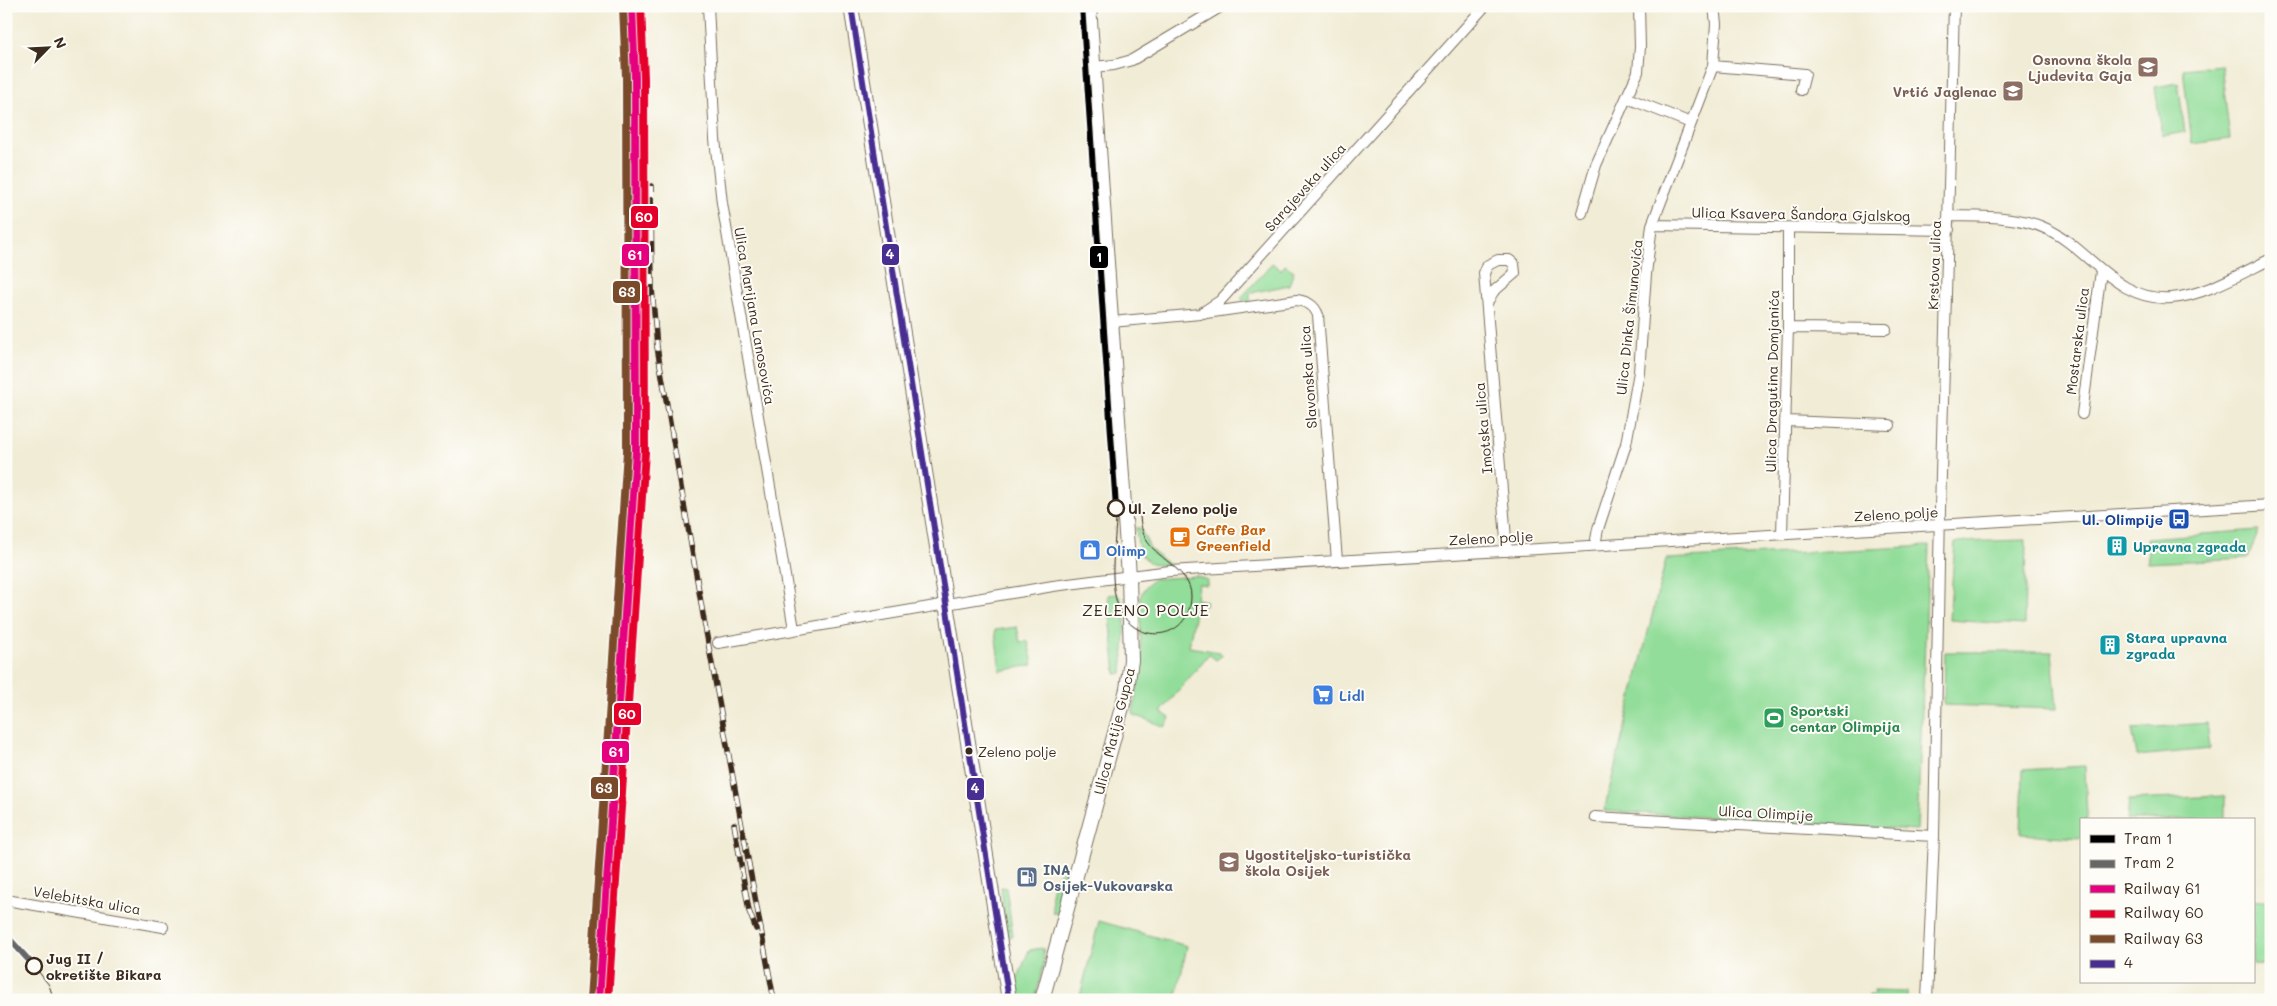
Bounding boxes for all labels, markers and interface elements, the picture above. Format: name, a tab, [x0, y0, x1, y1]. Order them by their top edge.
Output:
north arrow	[22, 22, 72, 72]
text: N	[49, 34, 71, 51]
place label: Osnovna škola Ljudevita Gaja	[2028, 50, 2132, 85]
school or university icon: Osnovna škola Ljudevita Gaja	[2136, 55, 2160, 79]
school or university icon: Vrtić Jaglenac	[2001, 79, 2025, 103]
place label: Vrtić Jaglenac	[1893, 82, 1997, 101]
street label: Sarajevska ulica	[1260, 139, 1350, 235]
street label: Ulica Ksavera Šandora Gjalskog	[1692, 203, 1910, 225]
line badge: 60	[630, 205, 659, 229]
text: 60	[635, 207, 653, 226]
street label: Krstova ulica	[1923, 220, 1945, 310]
street label: Ulica Marijana Lanosovića	[730, 226, 780, 406]
street label: Ulica Dinka Šimunovića	[1611, 238, 1647, 396]
line badge: 61	[621, 243, 650, 267]
line badge: 4	[881, 243, 900, 266]
text: 4	[886, 244, 895, 263]
text: 61	[628, 245, 642, 264]
line badge: 1	[1089, 245, 1109, 269]
text: 1	[1096, 247, 1102, 266]
line badge: 63	[612, 280, 641, 304]
text: 63	[619, 282, 635, 301]
street label: Mostarska ulica	[2061, 286, 2093, 396]
street label: Ulica Dragutina Domjanića	[1761, 290, 1783, 472]
street label: Slavonska ulica	[1295, 325, 1321, 429]
street label: Imotska ulica	[1470, 382, 1496, 474]
marker: Ul. Zeleno polje	[1107, 499, 1125, 517]
place label: Ul. Zeleno polje	[1128, 499, 1238, 518]
street label: Zeleno polje	[1853, 502, 1939, 526]
bus stop icon: Ul. Olimpije	[2167, 507, 2191, 531]
place label: Ul. Olimpije	[2082, 510, 2163, 529]
place label: Caffe Bar Greenfield	[1196, 520, 1271, 555]
cafe icon: Caffe Bar Greenfield	[1168, 525, 1192, 549]
street label: Zeleno polje	[1448, 526, 1534, 550]
building icon: Upravna zgrada	[2105, 534, 2129, 558]
place label: Upravna zgrada	[2133, 537, 2247, 556]
shop icon: Olimp	[1078, 538, 1102, 562]
place label: Olimp	[1106, 541, 1146, 560]
district label: ZELENO POLJE	[1082, 599, 1210, 620]
place label: Stara upravna zgrada	[2126, 628, 2228, 663]
building icon: Stara upravna zgrada	[2098, 633, 2122, 657]
street label: Ulica Matije Gupca	[1089, 665, 1139, 797]
supermarket icon: Lidl	[1311, 683, 1335, 707]
place label: Lidl	[1339, 686, 1365, 705]
place label: Sportski centar Olimpija	[1790, 701, 1901, 736]
line badge: 60	[613, 702, 642, 726]
text: 60	[618, 704, 636, 723]
sports icon: Sportski centar Olimpija	[1762, 706, 1786, 730]
line badge: 61	[601, 740, 630, 764]
text: 61	[609, 742, 623, 761]
place label: Zeleno polje	[978, 743, 1057, 760]
marker: Zeleno polje	[964, 746, 974, 756]
line badge: 63	[590, 776, 619, 800]
line badge: 4	[966, 777, 985, 801]
text: 63	[596, 778, 612, 797]
text: 4	[971, 778, 980, 797]
street label: Ulica Olimpije	[1718, 801, 1814, 825]
legend	[2080, 818, 2254, 984]
text: Tram 1	[2124, 828, 2173, 848]
place label: Ugostiteljsko-turistička škola Osijek	[1245, 845, 1411, 880]
school or university icon: Ugostiteljsko-turistička škola Osijek	[1217, 850, 1241, 874]
text: Tram 2	[2124, 852, 2174, 872]
place label: INA Osijek-Vukovarska	[1043, 860, 1174, 895]
fuel station icon: INA Osijek-Vukovarska	[1015, 865, 1039, 889]
text: Railway 61	[2124, 878, 2201, 898]
street label: Velebitska ulica	[32, 881, 142, 919]
text: Railway 60	[2124, 902, 2203, 922]
text: Railway 63	[2124, 928, 2203, 948]
place label: Jug II / okretište Bikara	[46, 949, 162, 984]
text: 4	[2124, 952, 2133, 972]
marker: Jug II / okretište Bikara	[25, 957, 43, 975]

